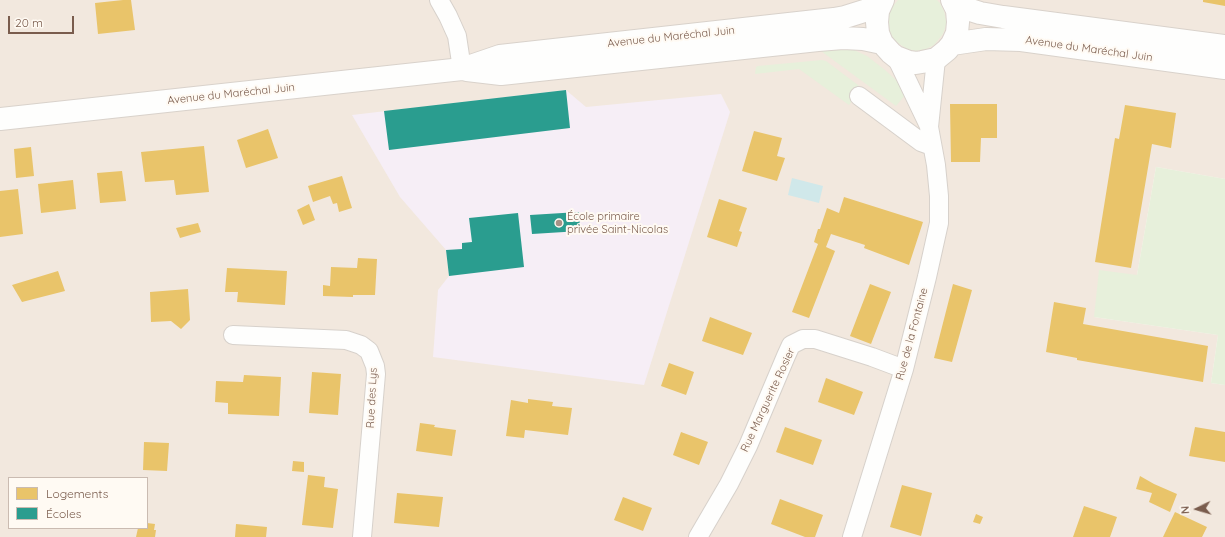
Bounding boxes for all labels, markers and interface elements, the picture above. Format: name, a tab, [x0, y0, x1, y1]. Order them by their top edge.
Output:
scale bar	[10, 8, 76, 34]
text: 20 m	[15, 15, 43, 30]
street label: Avenue du Maréchal Juin	[607, 24, 735, 50]
street label: Avenue du Maréchal Juin	[1025, 34, 1153, 64]
street label: Avenue du Maréchal Juin	[167, 81, 295, 107]
place label: École primaire privée Saint-Nicolas	[567, 210, 668, 236]
marker: École primaire privée Saint-Nicolas	[554, 218, 564, 228]
street label: Rue de la Fontaine	[893, 286, 931, 382]
street label: Rue Marguerite Rosier	[738, 346, 798, 454]
street label: Rue des Lys	[364, 367, 380, 429]
legend	[8, 477, 148, 529]
text: Logements	[46, 486, 108, 501]
north arrow	[1177, 489, 1217, 529]
text: N	[1178, 505, 1192, 515]
text: Écoles	[46, 506, 81, 521]

